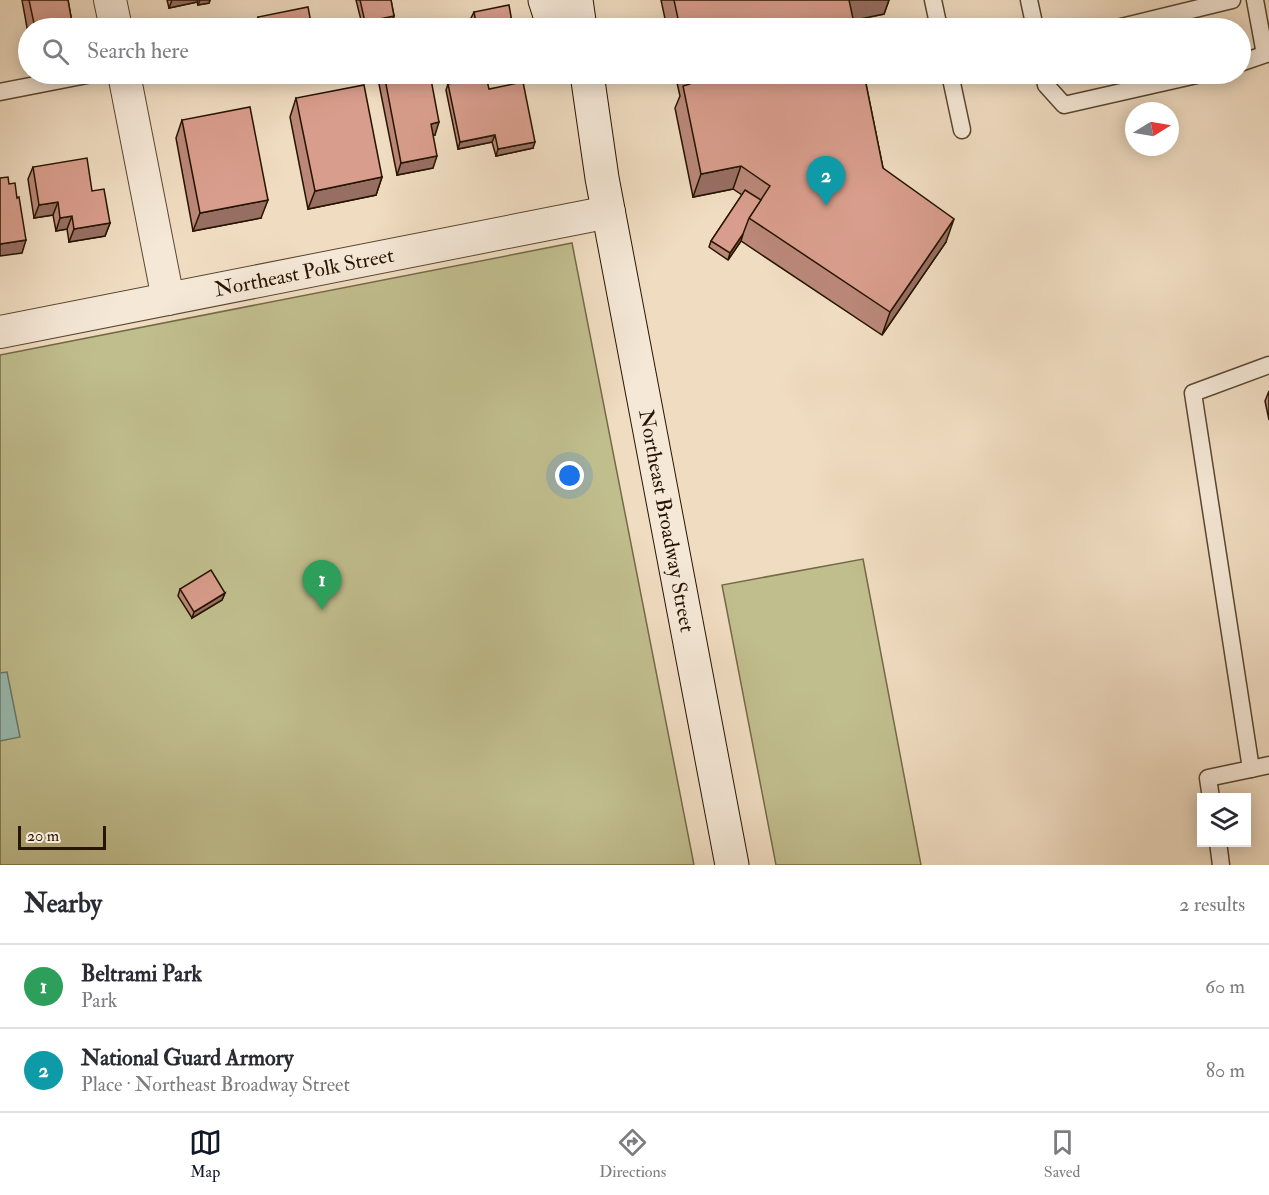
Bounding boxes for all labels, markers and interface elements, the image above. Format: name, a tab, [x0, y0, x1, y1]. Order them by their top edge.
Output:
search box	[18, 18, 1251, 84]
icon: search	[39, 35, 72, 68]
text: Search here	[87, 37, 189, 65]
north arrow	[1125, 102, 1179, 156]
pin: 2	[806, 156, 846, 206]
street label: Northeast Polk Street	[212, 241, 396, 303]
street label: Northeast Broadway Street	[633, 407, 701, 635]
your location	[555, 461, 584, 490]
pin: 1	[302, 560, 342, 610]
map controls	[1197, 793, 1251, 847]
button: layers	[1197, 793, 1251, 847]
scale bar	[18, 823, 106, 850]
text: 20 m	[27, 826, 59, 846]
text: Nearby	[24, 888, 102, 920]
text: 2 results	[1179, 892, 1245, 917]
text: Beltrami Park	[81, 960, 202, 988]
text: 1	[40, 974, 47, 999]
text: 60 m	[1205, 974, 1245, 999]
text: Park	[81, 988, 117, 1013]
text: National Guard Armory	[81, 1044, 293, 1072]
text: 2	[38, 1058, 49, 1083]
text: 80 m	[1206, 1058, 1245, 1083]
text: Place · Northeast Broadway Street	[81, 1072, 350, 1097]
tab: Map	[189, 1126, 222, 1182]
tab: Directions	[599, 1126, 666, 1182]
tab: Saved	[1044, 1126, 1080, 1182]

